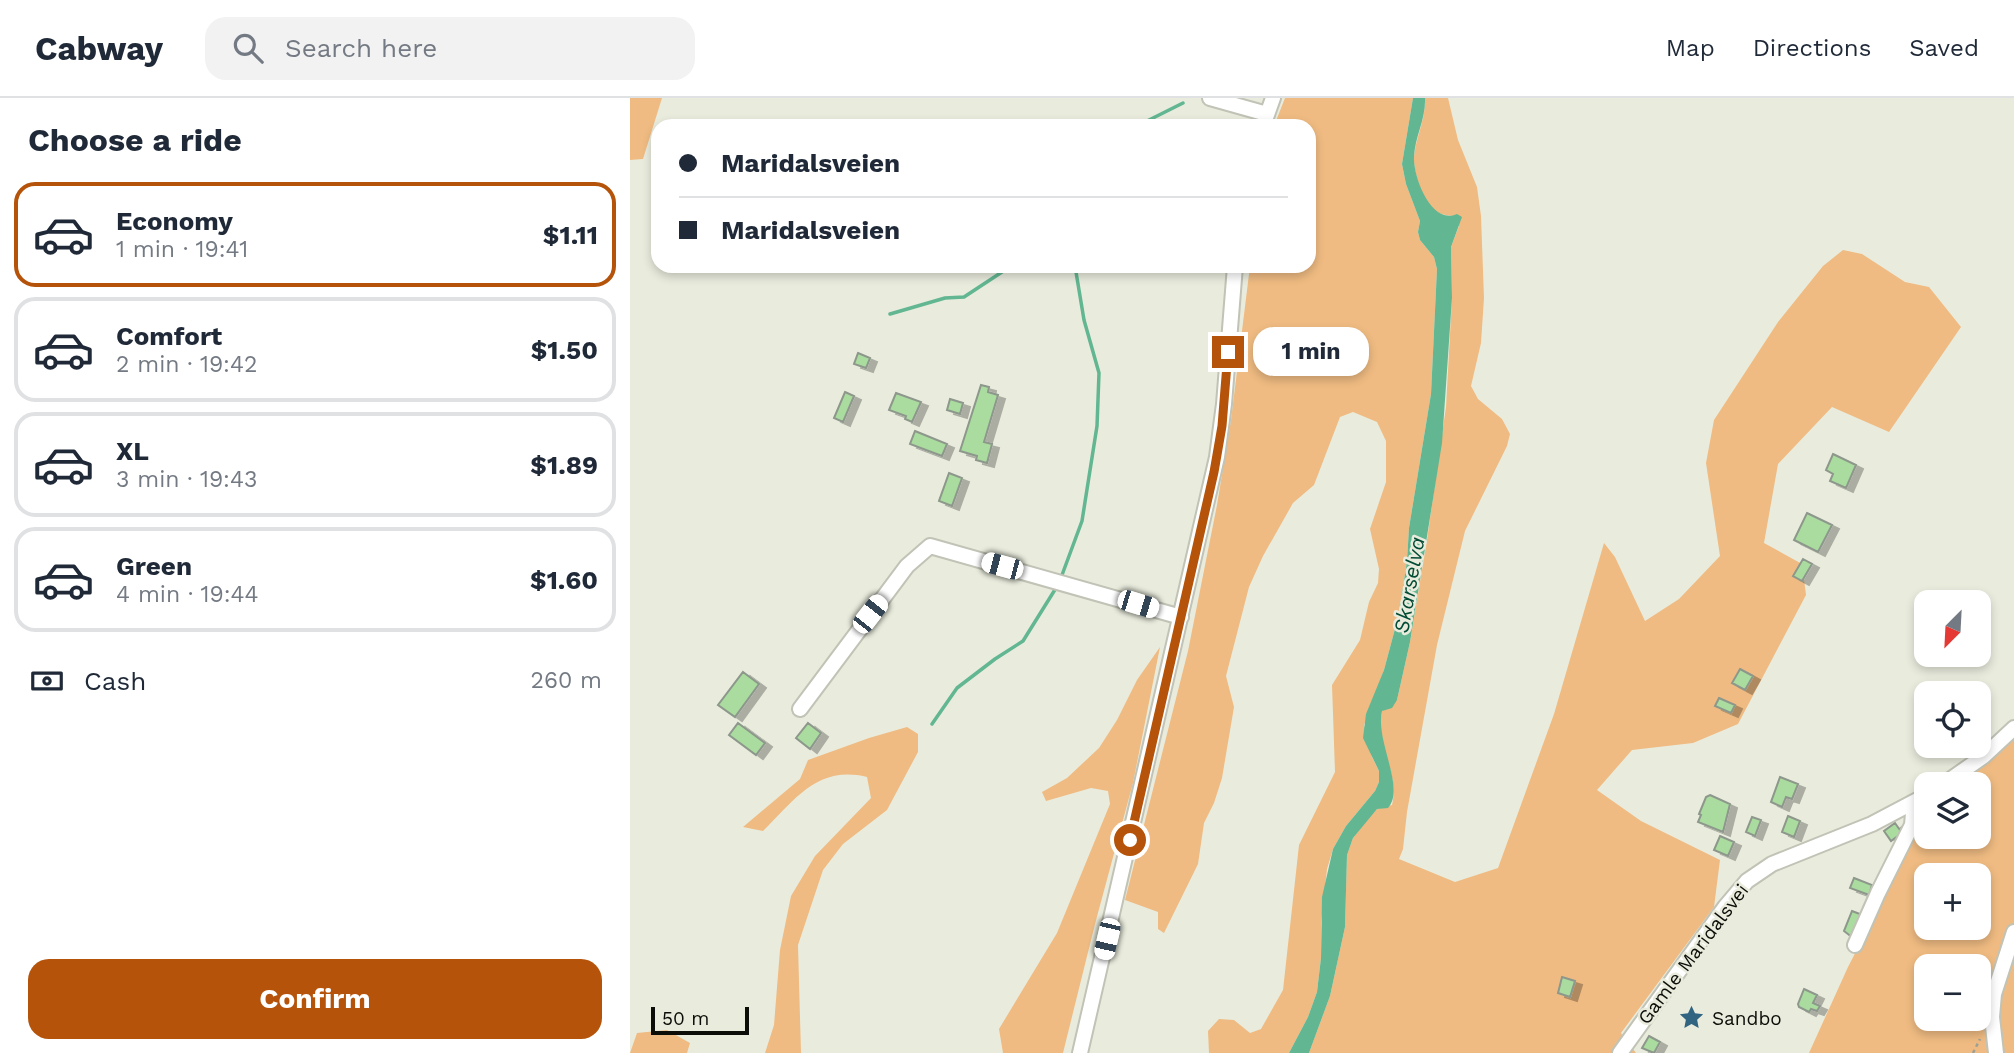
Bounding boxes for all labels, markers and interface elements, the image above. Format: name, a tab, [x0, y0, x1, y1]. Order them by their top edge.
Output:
search box	[205, 17, 695, 80]
text: Cabway	[35, 29, 163, 68]
icon: search	[229, 29, 267, 67]
text: Search here	[285, 33, 437, 63]
text: Map	[1666, 34, 1715, 62]
text: Directions	[1753, 34, 1871, 62]
text: Saved	[1909, 34, 1979, 62]
text: Choose a ride	[28, 121, 242, 159]
text: Maridalsveien	[721, 148, 900, 178]
icon: car	[32, 203, 95, 266]
text: Economy	[116, 206, 233, 236]
text: Maridalsveien	[721, 215, 900, 245]
text: $1.11	[543, 220, 598, 250]
text: 1 min · 19:41	[116, 236, 248, 263]
icon: car	[32, 318, 95, 381]
text: Comfort	[116, 321, 222, 351]
callout: 1 min	[1252, 328, 1368, 376]
text: $1.50	[531, 335, 598, 365]
route end	[1212, 336, 1244, 368]
text: 1 min	[1281, 338, 1341, 365]
text: 2 min · 19:42	[116, 351, 257, 378]
icon: car	[32, 433, 95, 496]
text: XL	[116, 436, 149, 466]
text: $1.89	[530, 450, 598, 480]
text: 3 min · 19:43	[116, 466, 257, 493]
water label: Skarselva	[1388, 535, 1430, 635]
icon: car	[32, 548, 95, 611]
car	[979, 550, 1026, 582]
text: Green	[116, 551, 192, 581]
text: $1.60	[530, 565, 598, 595]
text: 4 min · 19:44	[116, 581, 259, 608]
car	[1115, 588, 1162, 620]
north arrow	[1914, 590, 1992, 667]
map controls	[1914, 590, 1991, 1031]
car	[849, 591, 892, 637]
icon: cash	[28, 662, 66, 700]
text: Cash	[84, 666, 146, 696]
text: 260 m	[531, 667, 602, 694]
button: locate	[1914, 681, 1991, 758]
button: layers	[1914, 772, 1991, 849]
route start	[1114, 824, 1146, 856]
button: +	[1914, 863, 1991, 940]
street label: Gamle Maridalsvei	[1633, 879, 1753, 1029]
car	[1093, 916, 1122, 962]
button: −	[1914, 954, 1991, 1031]
button: Confirm	[28, 959, 602, 1039]
scale bar	[651, 1004, 749, 1036]
place icon: Sandbo	[1678, 1004, 1706, 1032]
text: 50 m	[662, 1007, 709, 1030]
place label: Sandbo	[1712, 1007, 1782, 1030]

